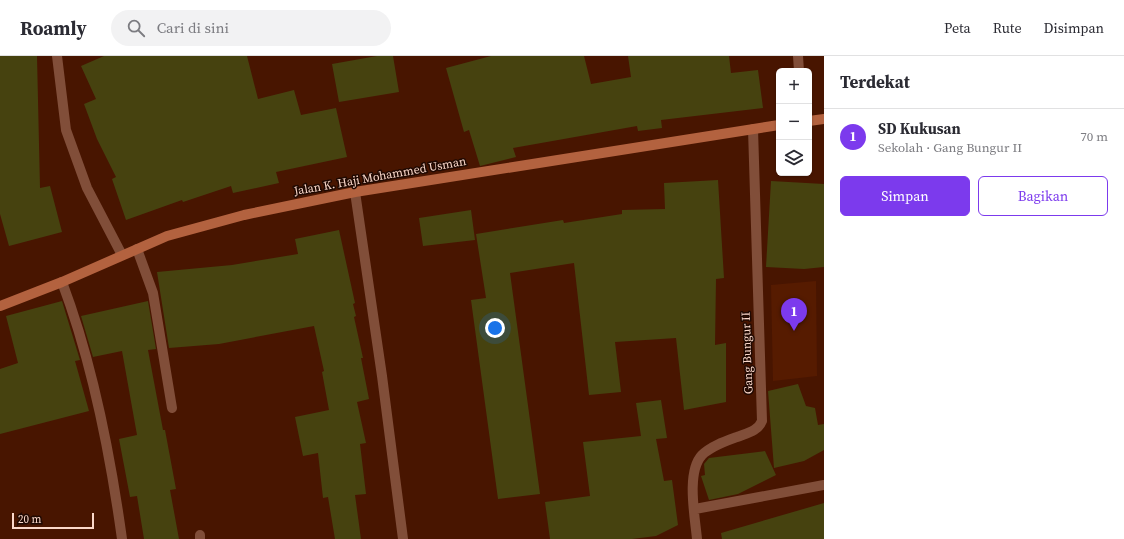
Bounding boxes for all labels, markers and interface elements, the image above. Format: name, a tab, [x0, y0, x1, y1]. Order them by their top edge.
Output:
search box	[111, 10, 391, 46]
text: Roamly	[20, 15, 87, 41]
icon: search	[125, 17, 147, 39]
text: Cari di sini	[157, 17, 229, 38]
text: Peta	[944, 18, 971, 38]
text: Rute	[993, 18, 1022, 38]
text: Disimpan	[1044, 18, 1104, 38]
map controls	[776, 68, 812, 176]
button: +	[776, 68, 812, 104]
text: Terdekat	[840, 70, 910, 94]
button: −	[776, 104, 812, 140]
text: SD Kukusan	[878, 118, 961, 139]
text: 1	[849, 128, 857, 145]
text: 70 m	[1080, 128, 1108, 145]
text: Sekolah · Gang Bungur II	[878, 139, 1022, 156]
button: layers	[776, 140, 812, 176]
street label: Jalan K. Haji Mohammed Usman	[292, 153, 467, 199]
button: Simpan	[840, 176, 970, 216]
button: Bagikan	[978, 176, 1108, 216]
pin: 1	[781, 298, 807, 331]
street label: Gang Bungur II	[738, 312, 756, 394]
your location	[485, 318, 505, 338]
scale bar	[12, 511, 94, 530]
text: 20 m	[18, 512, 41, 527]

